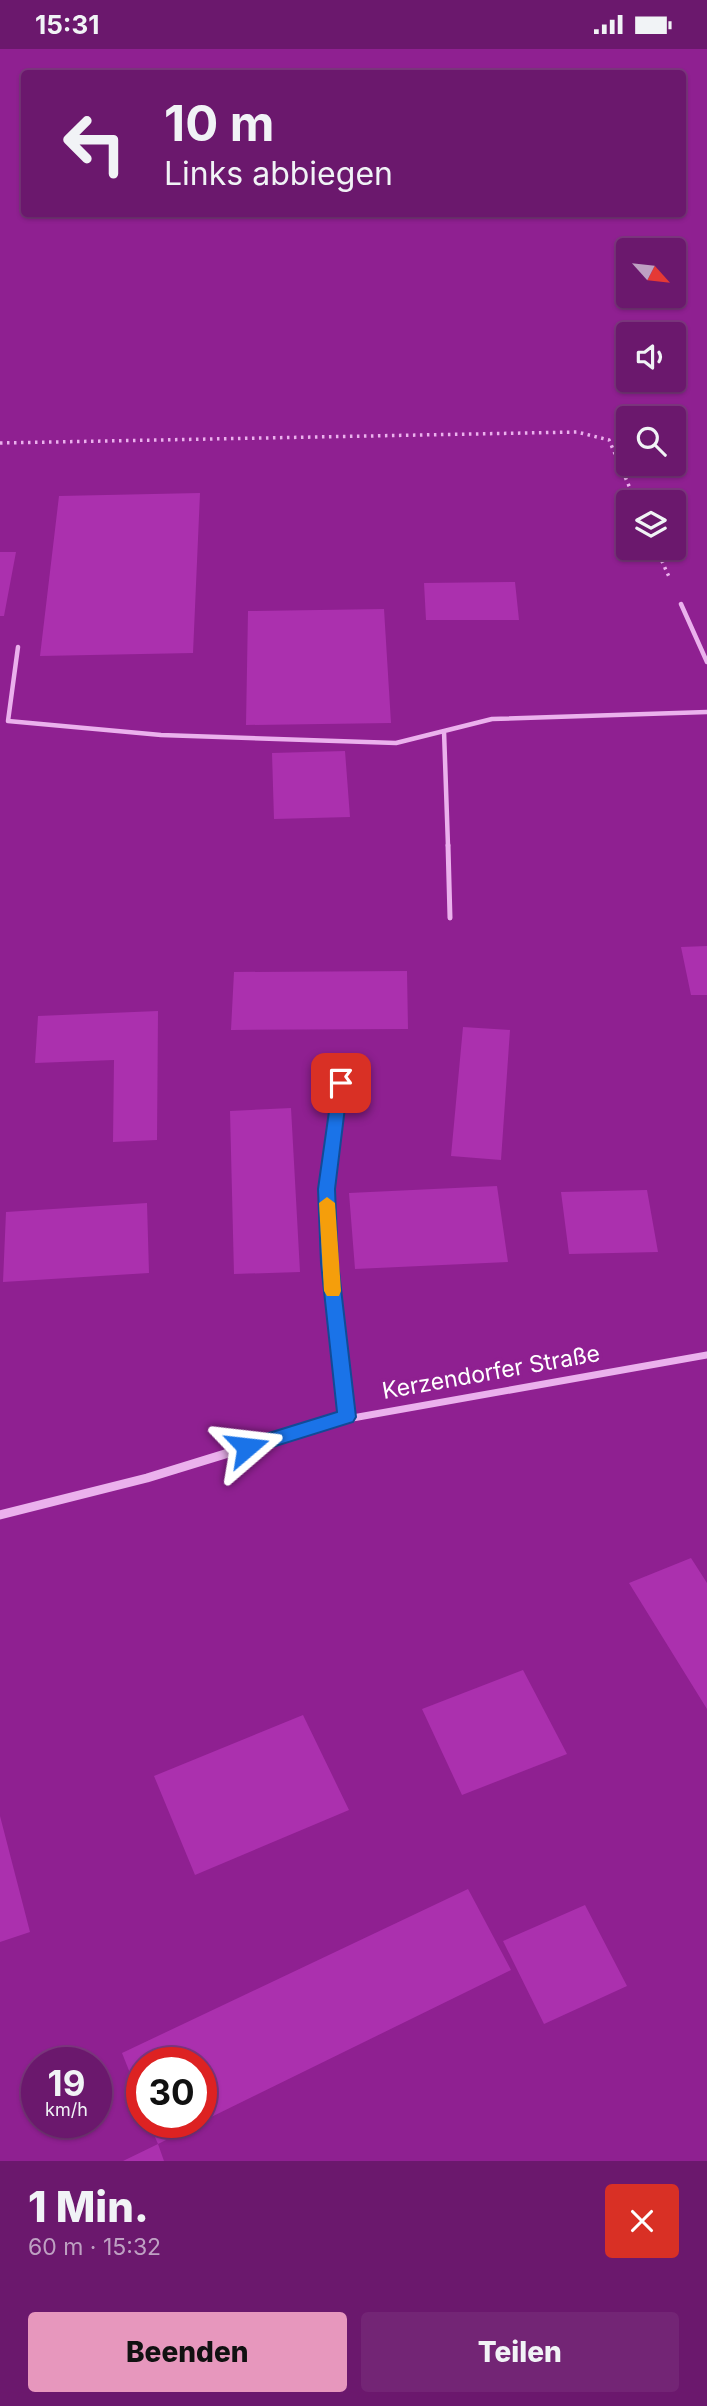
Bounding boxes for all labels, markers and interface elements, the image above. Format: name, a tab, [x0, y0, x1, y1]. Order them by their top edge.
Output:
text: 15:31	[35, 9, 100, 40]
text: 10 m	[164, 94, 275, 153]
icon: left	[49, 98, 140, 189]
text: Links abbiegen	[164, 154, 393, 193]
north arrow	[616, 238, 686, 308]
map controls	[616, 238, 686, 560]
button: sound	[616, 322, 686, 392]
button: search	[616, 406, 686, 476]
button: layers	[616, 490, 686, 560]
pin	[311, 1053, 371, 1113]
icon: arrive	[322, 1064, 360, 1102]
street label: Kerzendorfer Straße	[380, 1339, 602, 1405]
position arrow	[210, 1410, 284, 1484]
speed limit sign: 30	[126, 2047, 217, 2138]
text: 19	[48, 2062, 85, 2104]
text: km/h	[45, 2099, 88, 2120]
text: 1 Min.	[28, 2181, 149, 2232]
button: close	[605, 2184, 679, 2258]
text: 60 m · 15:32	[28, 2233, 161, 2261]
button: Beenden	[28, 2312, 347, 2392]
button: Teilen	[361, 2312, 679, 2392]

